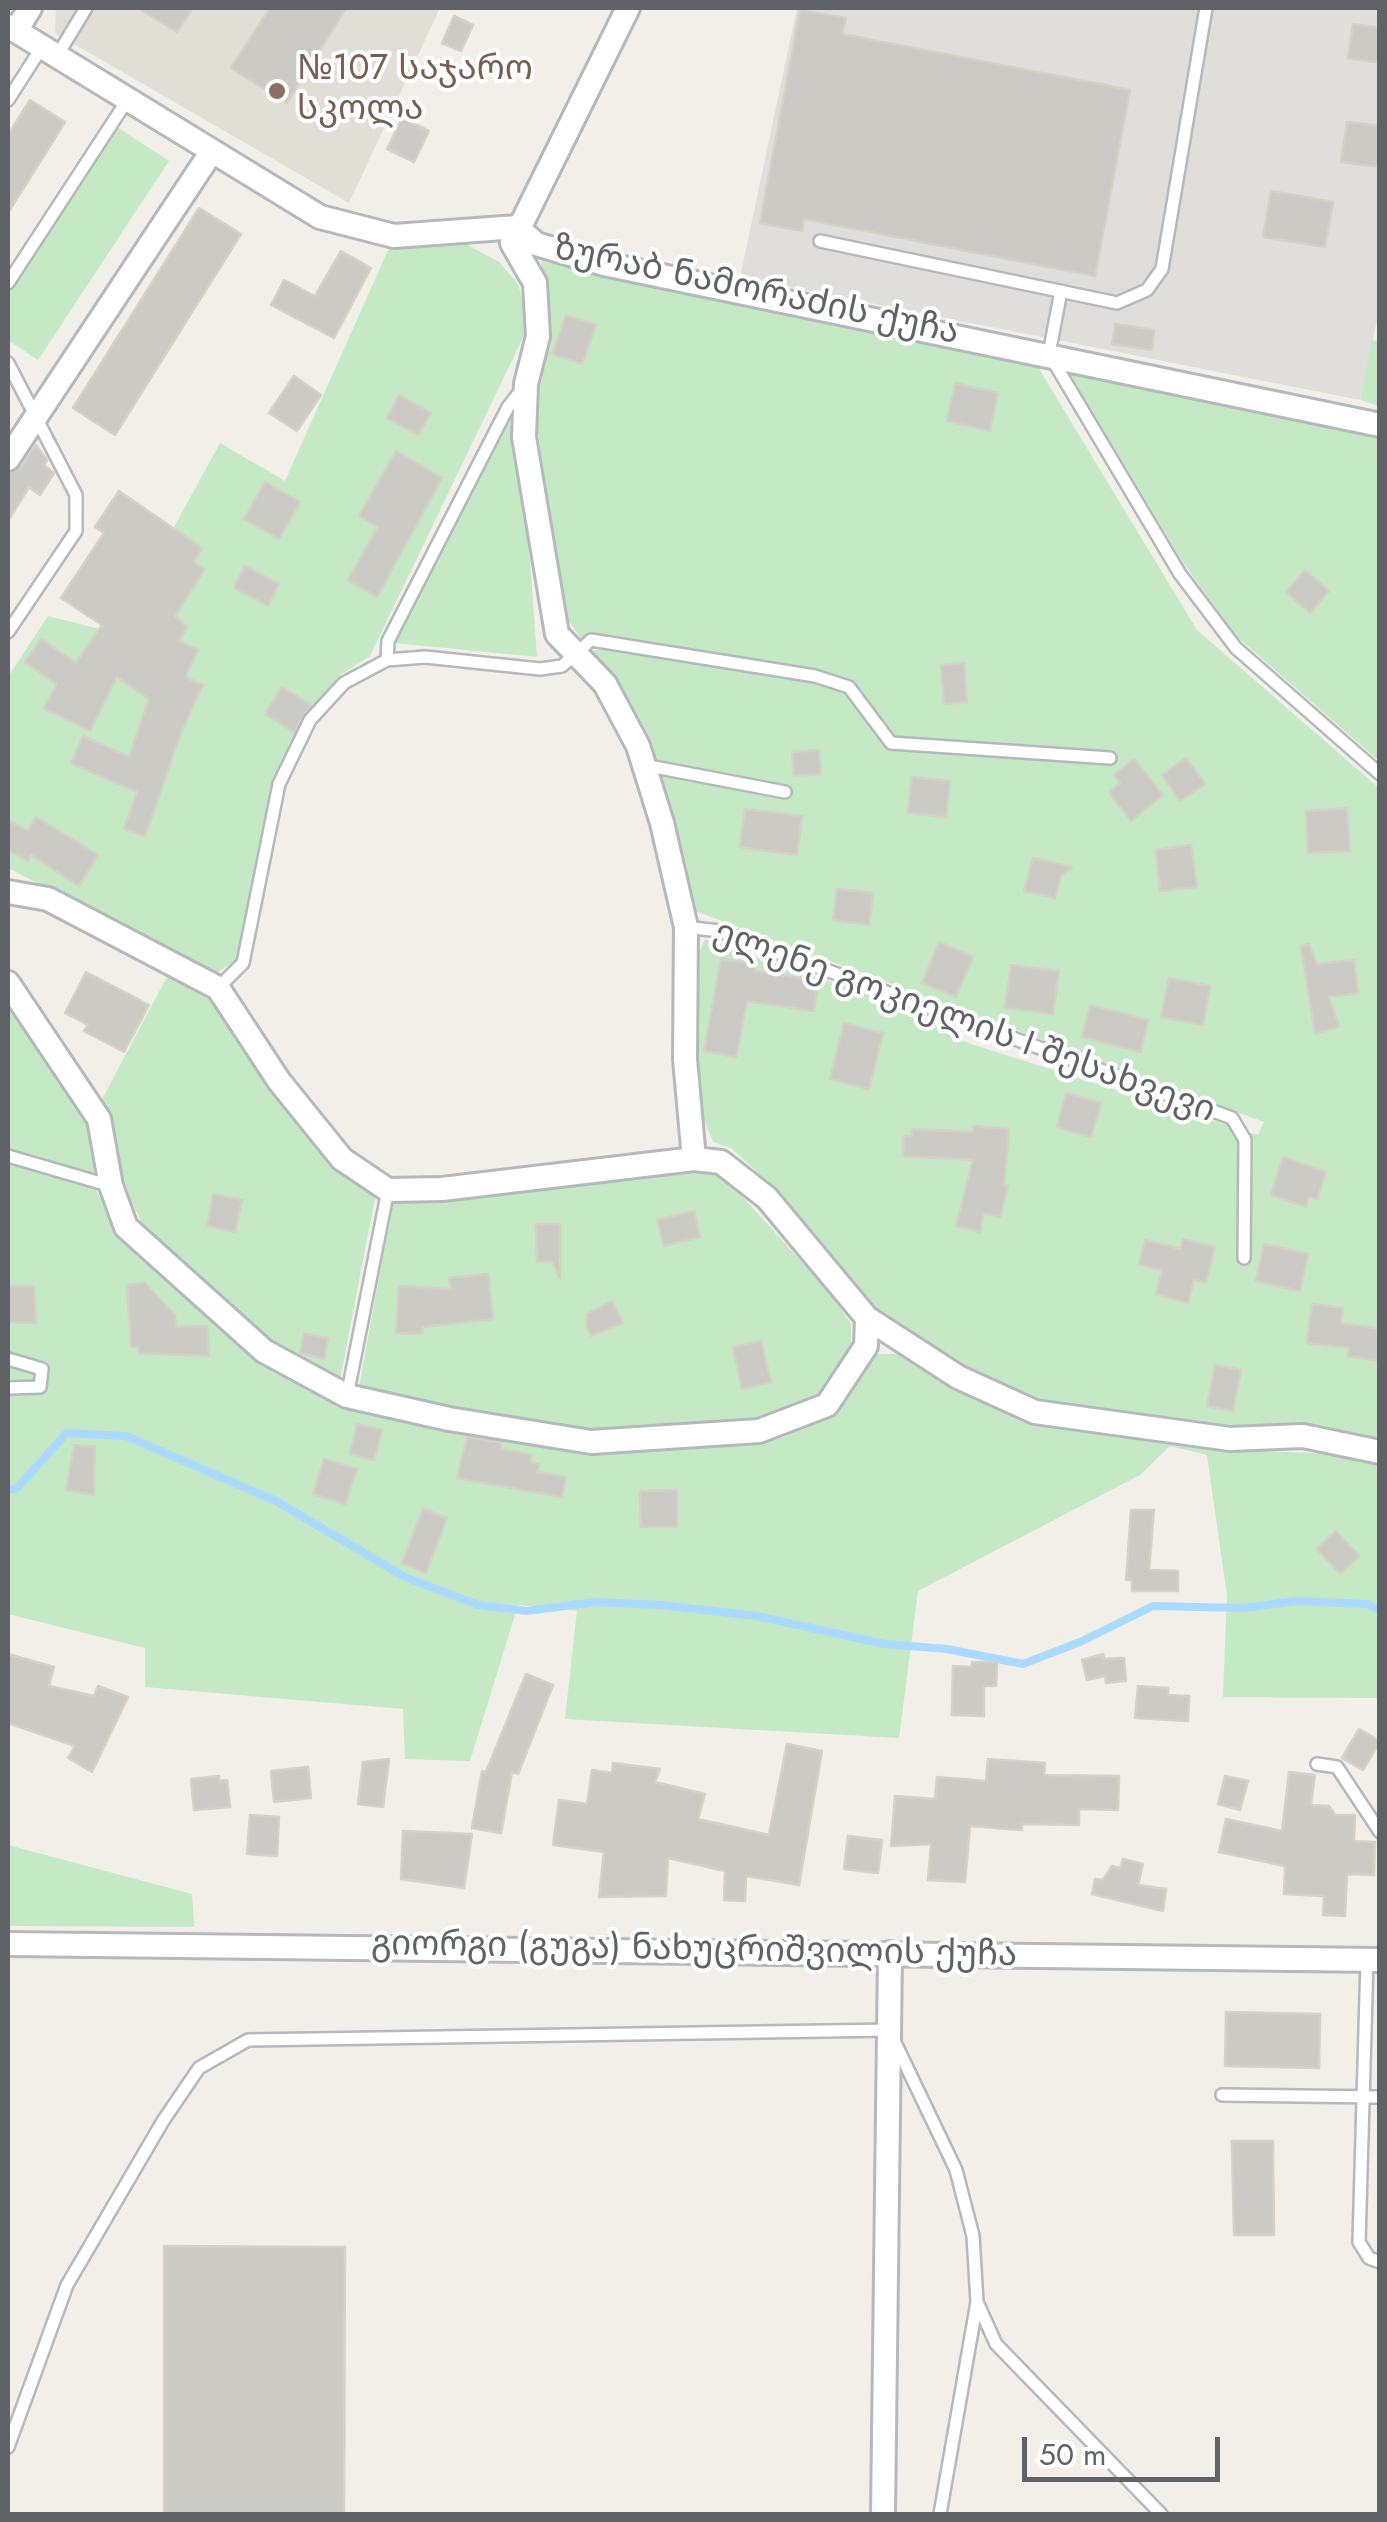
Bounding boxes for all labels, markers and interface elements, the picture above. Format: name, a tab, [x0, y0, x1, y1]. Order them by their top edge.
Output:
place label: №107 საჯარო სკოლა	[297, 50, 533, 132]
marker: №107 საჯარო სკოლა	[266, 80, 288, 102]
street label: ზურაბ ნამორაძის ქუჩა	[550, 229, 962, 355]
street label: ელენე გოკიელის I შესახვევი	[707, 912, 1221, 1134]
street label: გიორგი (გუგა) ნახუცრიშვილის ქუჩა	[371, 1924, 1017, 1978]
scale bar	[1027, 2417, 1224, 2479]
text: 50 m	[1039, 2433, 1106, 2476]

